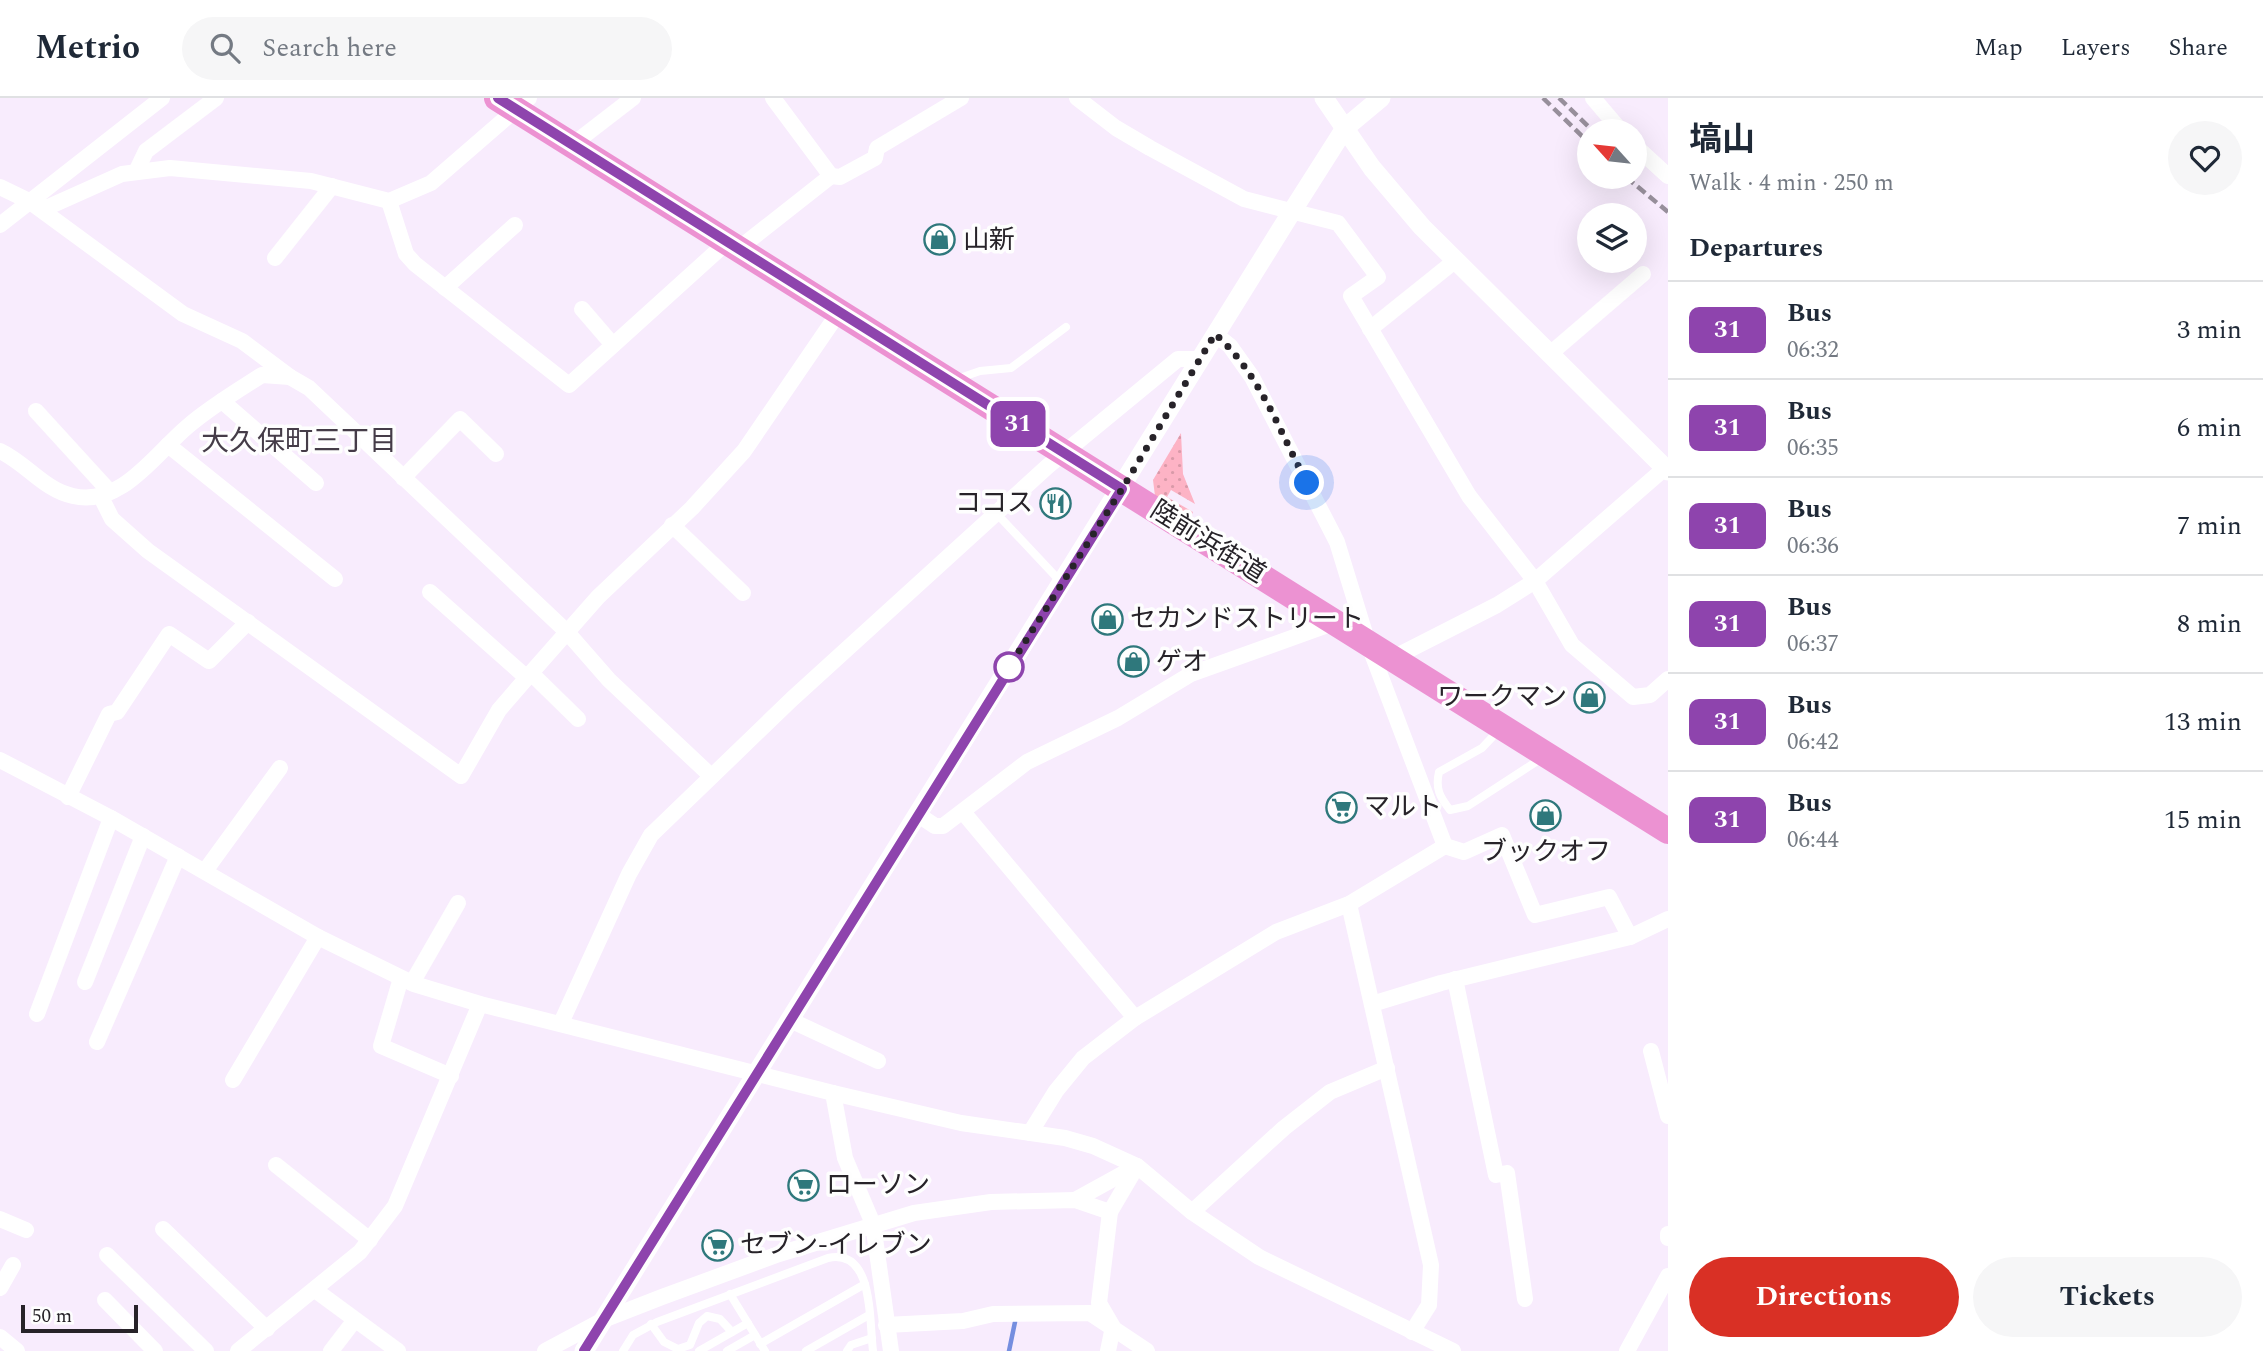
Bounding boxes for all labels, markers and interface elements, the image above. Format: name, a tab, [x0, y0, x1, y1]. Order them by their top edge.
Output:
search box	[182, 17, 672, 80]
text: Metrio	[35, 23, 140, 73]
text: Search here	[262, 28, 397, 68]
icon: search	[206, 29, 244, 67]
text: Map	[1974, 30, 2023, 66]
text: Layers	[2061, 30, 2131, 66]
text: Share	[2169, 30, 2228, 66]
text: 塙山	[1689, 115, 1755, 165]
north arrow	[1577, 119, 1647, 189]
map controls	[1577, 119, 1647, 273]
button: heart	[2168, 121, 2242, 195]
text: Walk · 4 min · 250 m	[1689, 166, 1894, 201]
button: layers	[1577, 203, 1647, 273]
place label: 山新	[963, 220, 1015, 260]
shop icon: 山新	[923, 223, 957, 257]
text: Departures	[1689, 228, 1823, 268]
text: Bus	[1787, 293, 1832, 333]
text: 3 min	[2177, 310, 2242, 350]
text: 31	[1714, 312, 1741, 348]
text: 06:32	[1787, 333, 1839, 368]
text: Bus	[1787, 391, 1832, 431]
line badge: 31	[986, 401, 1050, 447]
text: 31	[1005, 406, 1031, 442]
text: 6 min	[2177, 408, 2242, 448]
text: 31	[1714, 410, 1741, 446]
district label: 大久保町三丁目	[201, 420, 397, 463]
text: 06:35	[1787, 431, 1839, 466]
your location	[1289, 465, 1324, 500]
place label: ココス	[955, 483, 1033, 523]
restaurant icon: ココス	[1039, 486, 1073, 520]
text: Bus	[1787, 489, 1832, 529]
street label: 陸前浜街道	[1142, 491, 1274, 593]
text: 7 min	[2177, 506, 2242, 546]
text: 31	[1714, 508, 1741, 544]
text: 06:36	[1787, 529, 1839, 564]
text: Bus	[1787, 587, 1832, 627]
place label: セカンドストリート	[1130, 599, 1364, 639]
shop icon: セカンドストリート	[1090, 602, 1124, 636]
text: 8 min	[2177, 604, 2242, 644]
text: 31	[1714, 606, 1741, 642]
text: 06:37	[1787, 627, 1839, 662]
place label: ゲオ	[1156, 642, 1208, 682]
shop icon: ゲオ	[1116, 645, 1150, 679]
unlabelled marker	[994, 652, 1024, 682]
place label: ワークマン	[1437, 677, 1567, 717]
shop icon: ワークマン	[1573, 680, 1607, 714]
text: Bus	[1787, 685, 1832, 725]
text: 13 min	[2164, 702, 2242, 742]
text: 31	[1714, 704, 1741, 740]
text: 06:42	[1787, 725, 1839, 760]
text: Bus	[1787, 783, 1832, 823]
place label: マルト	[1364, 787, 1442, 827]
supermarket icon: マルト	[1324, 790, 1358, 824]
shop icon: ブックオフ	[1529, 799, 1563, 833]
text: 15 min	[2164, 800, 2242, 840]
text: 31	[1714, 802, 1741, 838]
text: 06:44	[1787, 823, 1839, 858]
place label: ブックオフ	[1481, 832, 1611, 872]
place label: ローソン	[826, 1165, 930, 1205]
supermarket icon: ローソン	[786, 1168, 820, 1202]
place label: セブン-イレブン	[740, 1225, 932, 1265]
supermarket icon: セブン-イレブン	[700, 1228, 734, 1262]
button: Directions	[1689, 1257, 1959, 1337]
button: Tickets	[1973, 1257, 2242, 1337]
scale bar	[21, 1302, 138, 1334]
text: 50 m	[32, 1302, 72, 1331]

